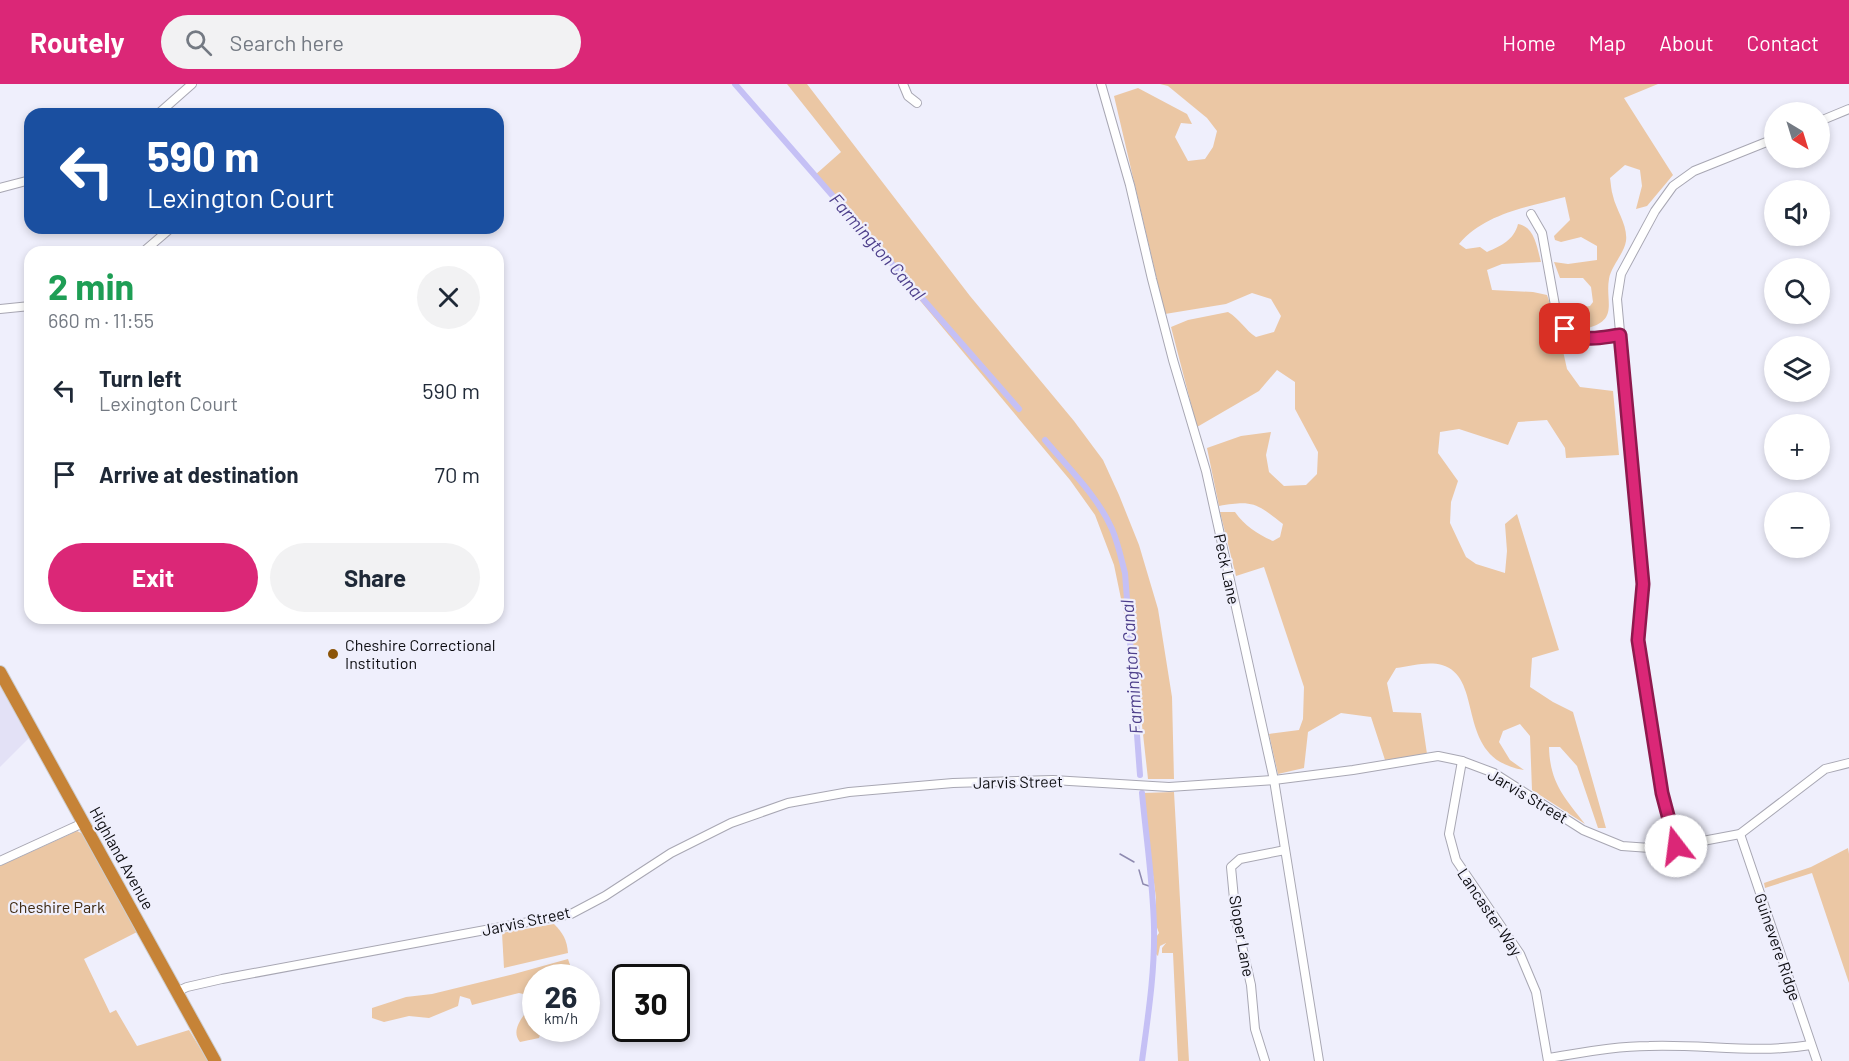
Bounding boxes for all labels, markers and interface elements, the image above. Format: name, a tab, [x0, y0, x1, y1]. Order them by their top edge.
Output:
search box	[161, 15, 581, 69]
text: Routely	[30, 25, 125, 59]
icon: search	[182, 26, 215, 59]
text: Search here	[230, 29, 344, 55]
text: Home	[1502, 30, 1556, 55]
text: Map	[1589, 30, 1626, 55]
text: About	[1659, 30, 1714, 55]
text: Contact	[1747, 30, 1819, 55]
north arrow	[1764, 102, 1830, 168]
map controls	[1764, 102, 1830, 558]
text: 590 m	[147, 130, 259, 180]
icon: left	[48, 132, 126, 210]
button: sound	[1764, 180, 1830, 246]
text: Lexington Court	[147, 181, 335, 213]
water label: Farmington Canal	[825, 188, 930, 304]
button: search	[1764, 258, 1830, 324]
text: 2 min	[48, 264, 134, 307]
button: close	[417, 266, 480, 329]
pin	[1539, 303, 1590, 354]
text: 660 m · 11:55	[48, 308, 154, 332]
icon: arrive	[1548, 312, 1581, 345]
button: layers	[1764, 336, 1830, 402]
text: Turn left	[99, 365, 182, 391]
icon: left	[48, 374, 81, 407]
text: 590 m	[422, 377, 480, 403]
text: Lexington Court	[99, 391, 238, 415]
button: +	[1764, 414, 1830, 480]
icon: arrive	[48, 458, 81, 491]
text: Arrive at destination	[99, 461, 298, 487]
text: 70 m	[435, 461, 480, 487]
button: −	[1764, 492, 1830, 558]
street label: Peck Lane	[1211, 532, 1244, 606]
button: Exit	[48, 543, 258, 612]
button: Share	[270, 543, 480, 612]
water label: Farmington Canal	[1115, 599, 1147, 735]
place label: Cheshire Correctional Institution	[345, 635, 495, 672]
marker: Cheshire Correctional Institution	[326, 647, 340, 661]
street label: Jarvis Street	[1485, 764, 1572, 827]
street label: Jarvis Street	[973, 771, 1063, 792]
street label: Highland Avenue	[86, 803, 159, 913]
position arrow	[1644, 814, 1708, 878]
street label: Lancaster Way	[1454, 864, 1527, 960]
street label: Guinevere Ridge	[1751, 891, 1806, 1003]
street label: Sloper Lane	[1226, 894, 1259, 978]
park label: Cheshire Park	[9, 897, 105, 916]
street label: Jarvis Street	[480, 902, 572, 939]
speed limit sign: 30	[612, 964, 690, 1042]
text: 26	[545, 978, 577, 1014]
text: km/h	[544, 1009, 578, 1027]

